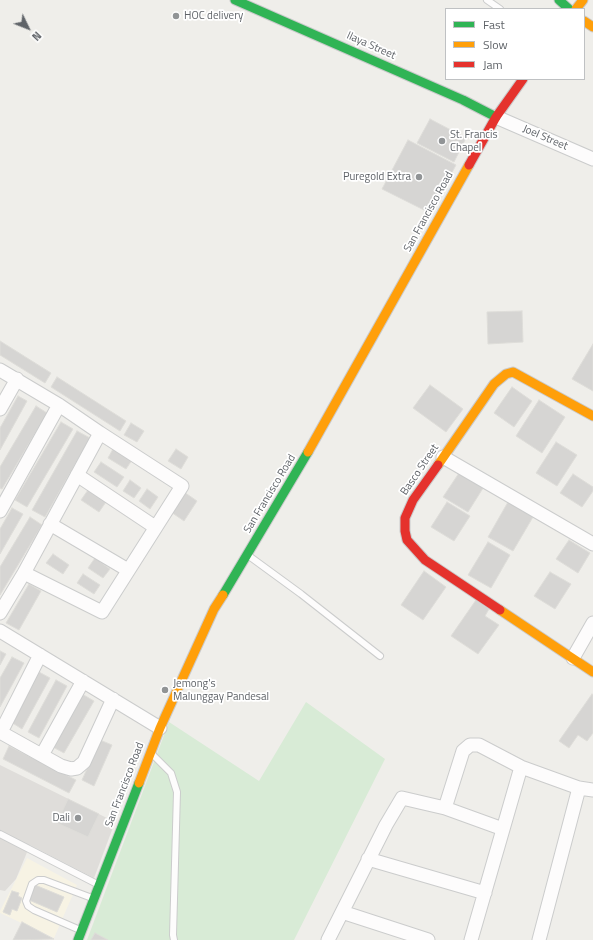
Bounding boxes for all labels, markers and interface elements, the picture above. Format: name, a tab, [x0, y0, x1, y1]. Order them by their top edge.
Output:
north arrow	[8, 8, 48, 48]
legend	[445, 8, 585, 80]
place label: HOC delivery	[184, 9, 243, 23]
marker: HOC delivery	[171, 11, 181, 21]
text: Fast	[483, 15, 505, 34]
text: N	[28, 28, 45, 44]
street label: Ilaya Street	[344, 29, 398, 63]
text: Slow	[483, 35, 508, 54]
text: Jam	[483, 55, 503, 74]
street label: Joel Street	[520, 123, 570, 153]
place label: St. Francis Chapel	[450, 128, 498, 154]
marker: St. Francis Chapel	[437, 136, 447, 146]
place label: Puregold Extra	[343, 170, 411, 184]
street label: San Francisco Road	[401, 170, 457, 254]
marker: Puregold Extra	[414, 172, 424, 182]
street label: Basco Street	[398, 442, 442, 498]
street label: San Francisco Road	[241, 452, 299, 536]
place label: Jemong's Malunggay Pandesal	[173, 677, 269, 703]
marker: Jemong's Malunggay Pandesal	[160, 685, 170, 695]
street label: San Francisco Road	[103, 741, 147, 829]
place label: Dali	[52, 811, 70, 825]
marker: Dali	[73, 813, 83, 823]

